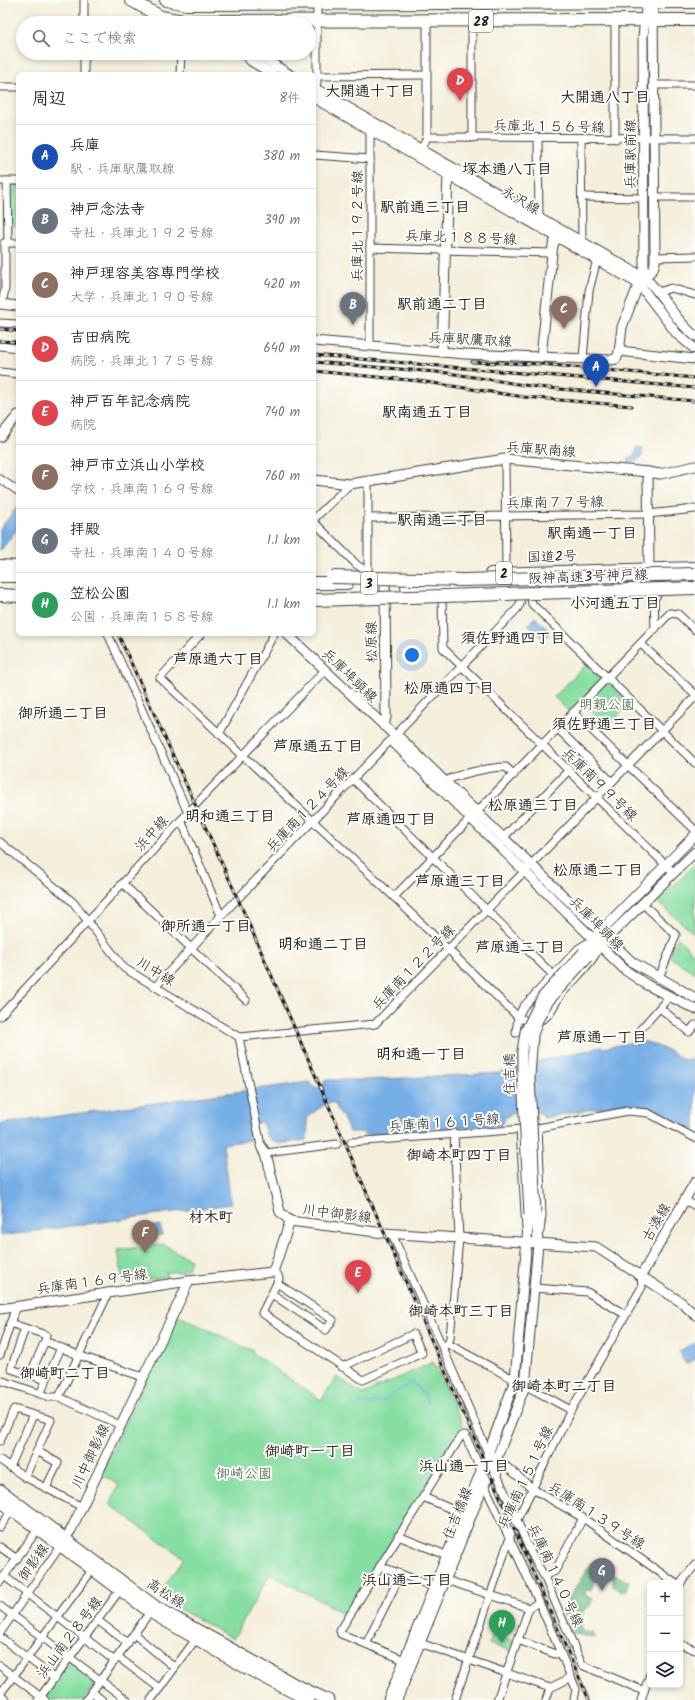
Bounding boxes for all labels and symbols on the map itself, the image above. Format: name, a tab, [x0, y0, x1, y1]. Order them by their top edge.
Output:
road number: 28	[469, 10, 493, 32]
pin: D	[447, 68, 473, 101]
district label: 大開通十丁目	[325, 80, 415, 104]
district label: 大開通八丁目	[560, 86, 650, 110]
street label: 兵庫北１５６号線	[493, 115, 605, 139]
street label: 兵庫駅前線	[620, 119, 642, 189]
district label: 塚本通八丁目	[462, 158, 552, 182]
street label: 兵庫北１９２号線	[347, 170, 369, 282]
street label: 永沢線	[497, 181, 544, 221]
district label: 駅前通三丁目	[380, 196, 470, 220]
street label: 兵庫北１８８号線	[405, 225, 517, 251]
pin: B	[340, 292, 366, 325]
district label: 駅前通二丁目	[397, 293, 487, 317]
pin: C	[551, 296, 577, 329]
street label: 兵庫駅鷹取線	[427, 327, 512, 353]
pin: A	[583, 354, 609, 387]
district label: 駅南通五丁目	[382, 401, 472, 425]
street label: 兵庫駅南線	[505, 437, 577, 463]
street label: 兵庫南７７号線	[506, 491, 604, 515]
district label: 駅南通二丁目	[397, 509, 487, 533]
district label: 駅南通一丁目	[547, 522, 637, 546]
street label: 国道2号	[527, 545, 577, 569]
road number: 2	[496, 562, 512, 584]
street label: 阪神高速3号神戸線	[528, 564, 648, 590]
road number: 3	[361, 572, 377, 594]
district label: 小河通五丁目	[570, 592, 660, 616]
street label: 松原線	[361, 621, 383, 663]
district label: 須佐野通四丁目	[460, 627, 566, 651]
street label: 兵庫埠頭線	[316, 643, 382, 708]
your location	[402, 645, 422, 665]
district label: 芦原通六丁目	[173, 648, 263, 672]
district label: 松原通四丁目	[404, 677, 494, 701]
park label: 明親公園	[579, 694, 635, 716]
district label: 御所通二丁目	[18, 702, 108, 726]
district label: 須佐野通三丁目	[551, 713, 657, 737]
district label: 芦原通五丁目	[273, 735, 363, 759]
street label: 兵庫南９９号線	[556, 743, 642, 827]
street label: 兵庫南１２４号線	[261, 762, 355, 858]
district label: 松原通三丁目	[488, 794, 578, 818]
district label: 明和通三丁目	[185, 805, 275, 829]
district label: 芦原通四丁目	[346, 808, 436, 832]
street label: 浜中線	[130, 811, 174, 857]
district label: 松原通二丁目	[553, 859, 643, 883]
district label: 芦原通三丁目	[415, 870, 505, 894]
street label: 兵庫埠頭線	[564, 891, 629, 956]
district label: 御所通一丁目	[161, 915, 251, 939]
street label: 兵庫南１２２号線	[367, 920, 461, 1016]
district label: 明和通二丁目	[278, 933, 368, 957]
district label: 芦原通二丁目	[475, 936, 565, 960]
street label: 川中線	[132, 952, 179, 992]
district label: 芦原通一丁目	[557, 1026, 647, 1050]
district label: 明和通一丁目	[376, 1043, 466, 1067]
street label: 住吉橋	[499, 1053, 521, 1095]
street label: 兵庫南１６１号線	[387, 1108, 501, 1138]
district label: 御崎本町四丁目	[406, 1144, 512, 1168]
street label: 川中御影線	[301, 1199, 373, 1229]
street label: 古湊線	[637, 1199, 677, 1246]
district label: 材木町	[188, 1206, 234, 1230]
pin: F	[132, 1220, 158, 1253]
pin: E	[345, 1260, 371, 1293]
street label: 兵庫南１６９号線	[35, 1263, 149, 1301]
district label: 御崎本町三丁目	[408, 1300, 514, 1324]
district label: 御崎町二丁目	[20, 1362, 110, 1386]
district label: 御崎本町二丁目	[511, 1375, 617, 1399]
street label: 川中御影線	[66, 1420, 116, 1493]
street label: 兵庫南１５１号線	[492, 1422, 560, 1533]
district label: 御崎町一丁目	[265, 1440, 355, 1464]
district label: 浜山通一丁目	[419, 1455, 509, 1479]
park label: 御崎公園	[216, 1463, 272, 1485]
street label: 兵庫南１３９号線	[543, 1476, 649, 1556]
street label: 住吉橋線	[437, 1483, 479, 1543]
street label: 兵庫南１４０号線	[521, 1520, 589, 1631]
street label: 御影線	[13, 1539, 55, 1586]
pin: G	[589, 1558, 615, 1591]
district label: 浜山通二丁目	[362, 1569, 452, 1593]
street label: 高松線	[142, 1573, 189, 1615]
street label: 浜山南２８号線	[32, 1592, 108, 1683]
pin: H	[489, 1610, 515, 1643]

